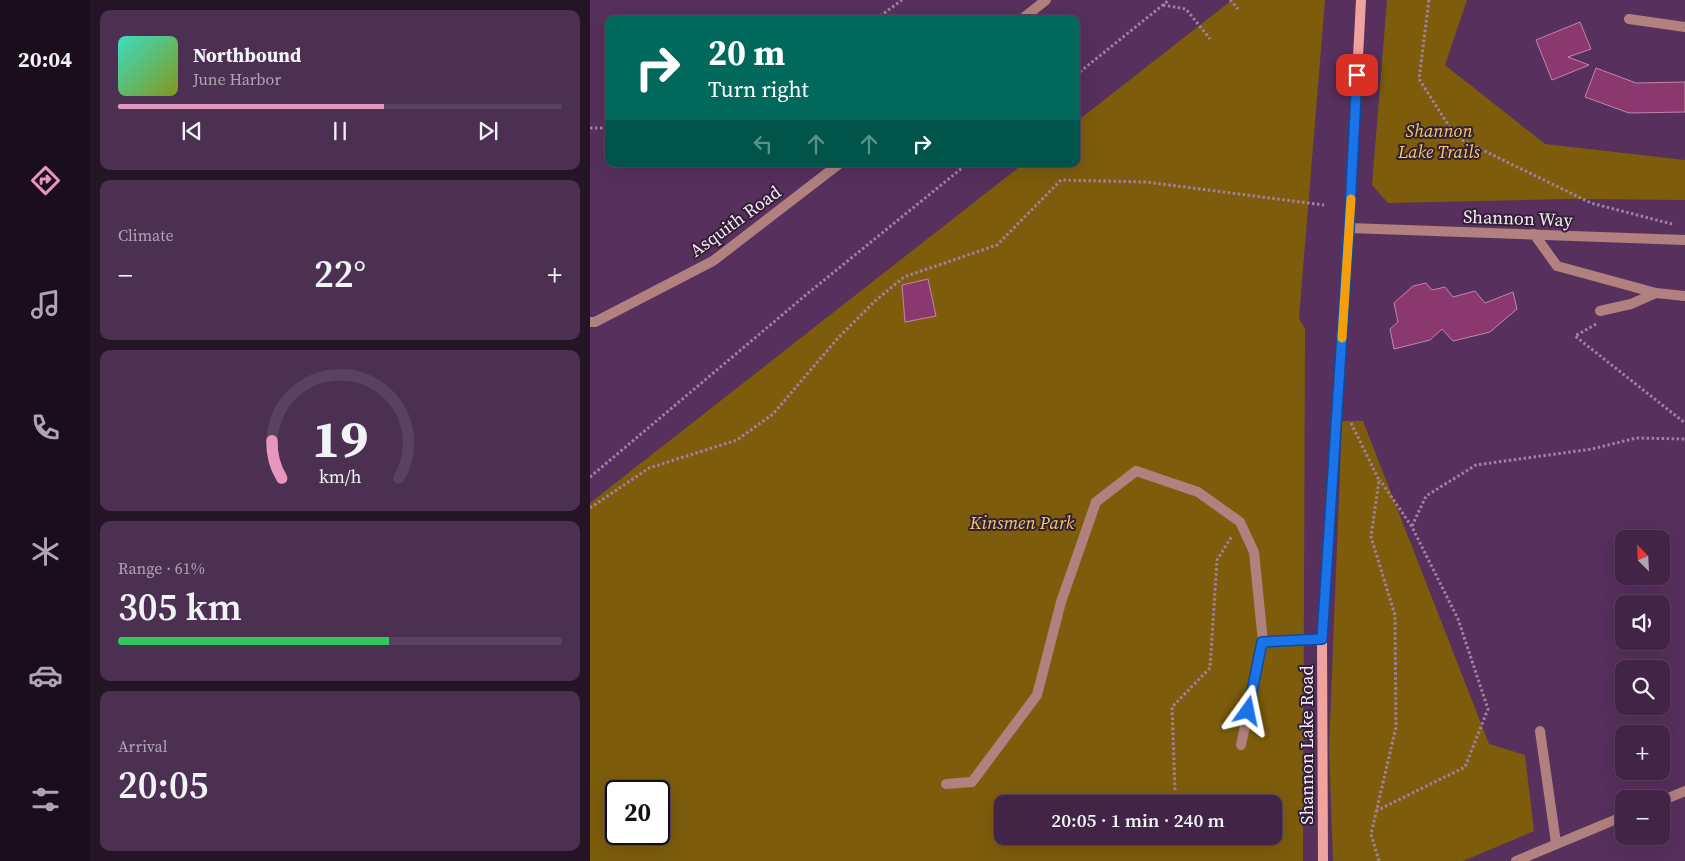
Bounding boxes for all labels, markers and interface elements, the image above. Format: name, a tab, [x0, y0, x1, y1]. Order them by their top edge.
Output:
text: 20 m	[708, 29, 785, 77]
icon: right	[625, 35, 690, 100]
text: Northbound	[193, 42, 301, 68]
text: 20:04	[18, 44, 72, 74]
pin	[1336, 54, 1378, 96]
icon: arrive	[1343, 61, 1371, 89]
text: June Harbor	[193, 68, 281, 90]
text: Turn right	[708, 74, 809, 104]
icon: previous	[178, 117, 206, 145]
icon: pause	[326, 117, 354, 145]
icon: next	[474, 117, 502, 145]
park label: Shannon Lake Trails	[1397, 118, 1480, 164]
icon: left	[749, 130, 777, 158]
icon: ahead	[802, 130, 830, 158]
icon: ahead	[855, 130, 883, 158]
icon: right	[908, 130, 936, 158]
icon: directions	[28, 163, 63, 198]
street label: Asquith Road	[684, 179, 786, 263]
street label: Shannon Way	[1463, 204, 1574, 232]
text: Climate	[118, 224, 174, 246]
text: 22°	[314, 248, 366, 300]
text: −	[118, 256, 133, 294]
text: +	[547, 256, 562, 294]
icon: music	[28, 287, 63, 322]
text: 19	[312, 403, 368, 474]
icon: phone	[28, 410, 63, 445]
text: km/h	[319, 464, 362, 489]
park label: Kinsmen Park	[969, 510, 1075, 535]
north arrow	[1615, 530, 1670, 585]
map controls	[1615, 530, 1670, 845]
icon: climate	[28, 534, 63, 569]
text: Range · 61%	[118, 557, 205, 579]
text: 305 km	[118, 581, 242, 633]
button: sound	[1615, 595, 1670, 650]
icon: car	[28, 658, 63, 693]
button: search	[1615, 660, 1670, 715]
street label: Shannon Lake Road	[1294, 665, 1319, 825]
position arrow	[1221, 684, 1273, 736]
button: +	[1615, 725, 1670, 780]
text: Arrival	[118, 735, 167, 757]
text: 20:05	[118, 759, 208, 811]
speed limit sign: 20	[605, 780, 670, 845]
icon: filters	[28, 782, 63, 817]
button: −	[1615, 790, 1670, 845]
text: 20:05 · 1 min · 240 m	[1051, 807, 1225, 833]

